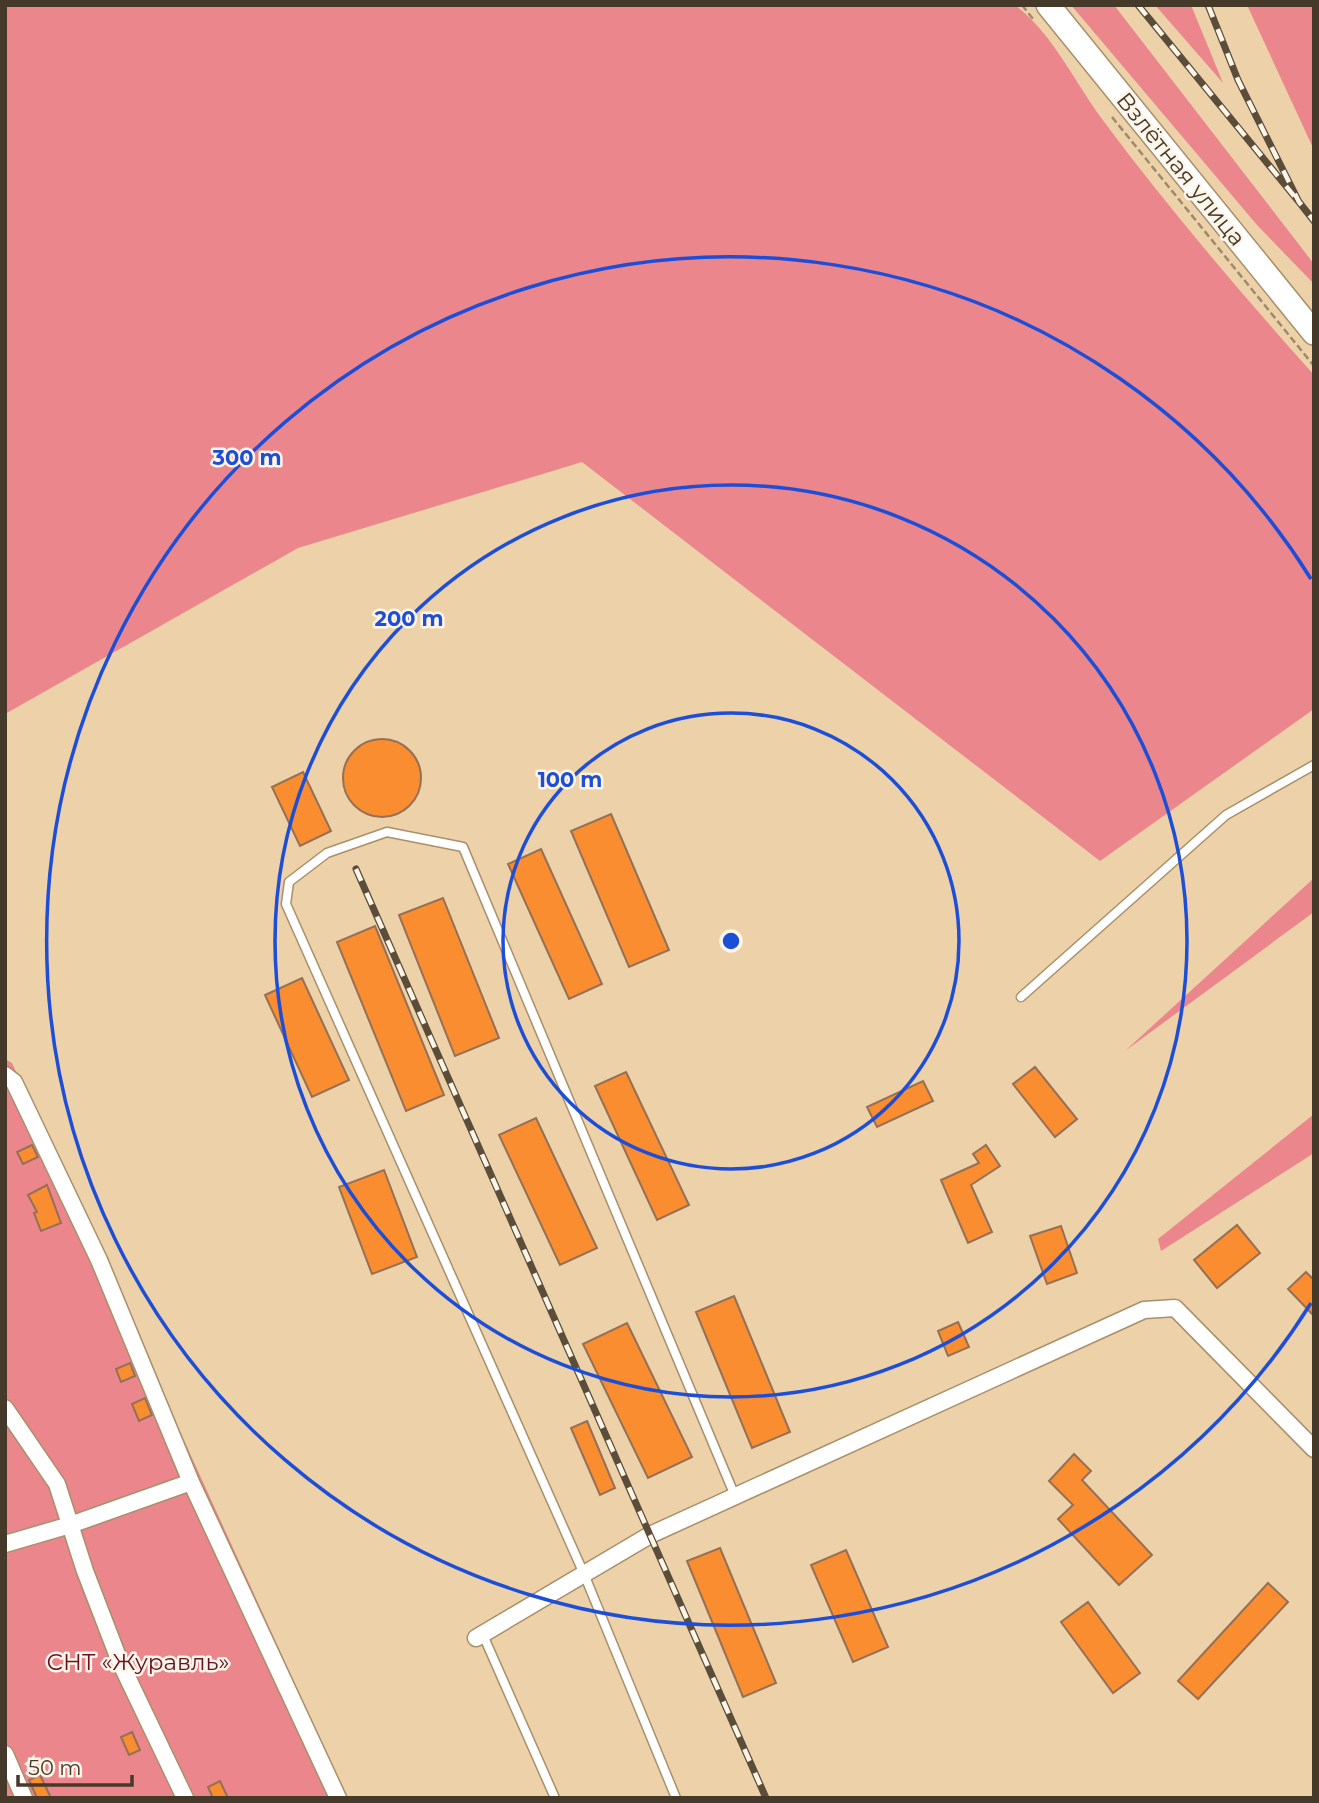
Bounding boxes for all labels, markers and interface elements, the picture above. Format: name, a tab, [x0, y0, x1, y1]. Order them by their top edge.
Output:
street label: Взлётная улица	[1111, 87, 1251, 251]
text: 300 m	[212, 445, 281, 470]
text: 200 m	[375, 606, 443, 631]
text: 100 m	[538, 767, 602, 792]
centre of rings	[719, 929, 743, 953]
park label: СНТ «Журавль»	[47, 1648, 229, 1676]
scale bar	[18, 1744, 131, 1788]
text: 50 m	[28, 1755, 82, 1780]

